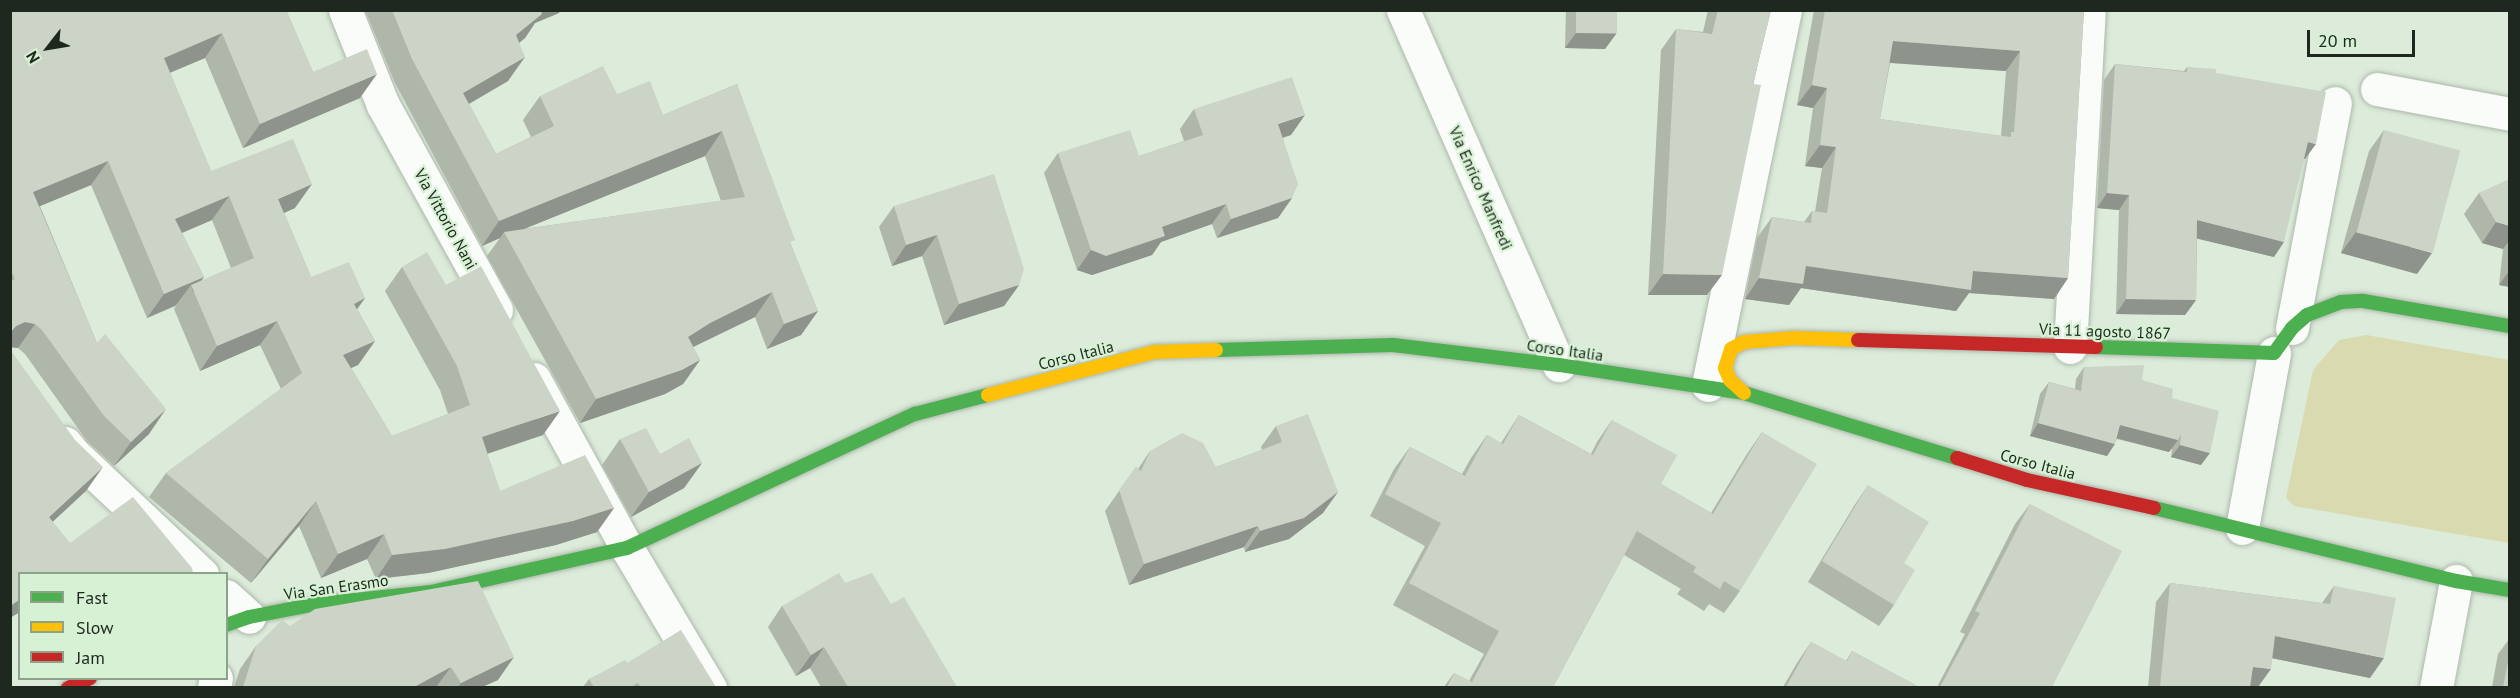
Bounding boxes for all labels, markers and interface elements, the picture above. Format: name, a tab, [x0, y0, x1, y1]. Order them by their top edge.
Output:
north arrow	[18, 18, 78, 78]
scale bar	[2310, 18, 2418, 56]
text: 20 m	[2318, 29, 2357, 52]
text: N	[21, 48, 44, 67]
street label: Via Enrico Manfredi	[1445, 123, 1517, 253]
street label: Via Vittorio Nani	[410, 165, 482, 273]
street label: Via 11 agosto 1867	[2039, 319, 2171, 343]
street label: Corso Italia	[1525, 335, 1605, 365]
street label: Corso Italia	[1036, 336, 1116, 374]
street label: Corso Italia	[1998, 445, 2078, 483]
street label: Via San Erasmo	[283, 570, 389, 604]
legend	[18, 572, 228, 680]
text: Fast	[76, 586, 108, 609]
text: Slow	[76, 616, 114, 639]
text: Jam	[76, 646, 105, 669]

